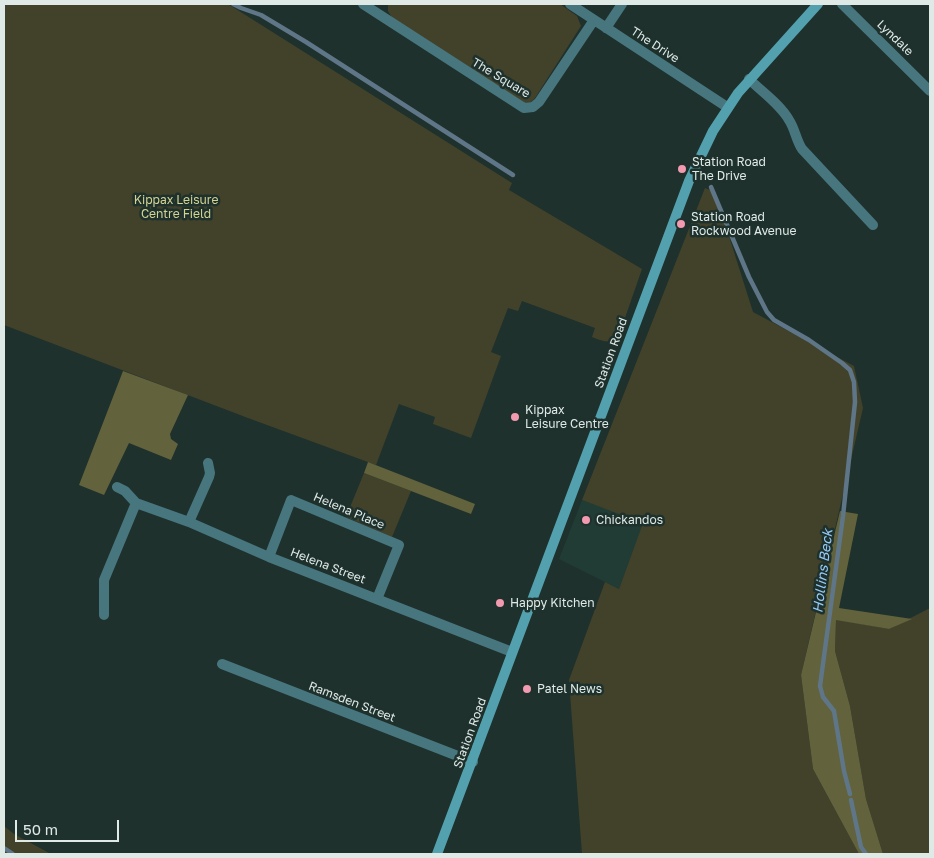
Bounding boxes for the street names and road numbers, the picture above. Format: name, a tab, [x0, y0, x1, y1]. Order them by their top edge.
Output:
street label: Lyndale	[874, 17, 916, 59]
street label: The Drive	[628, 24, 682, 66]
street label: The Square	[469, 55, 533, 101]
street label: Station Road	[592, 316, 630, 390]
street label: Helena Place	[311, 490, 387, 532]
street label: Helena Street	[288, 545, 368, 587]
street label: Ramsden Street	[306, 679, 398, 725]
street label: Station Road	[451, 696, 489, 770]

